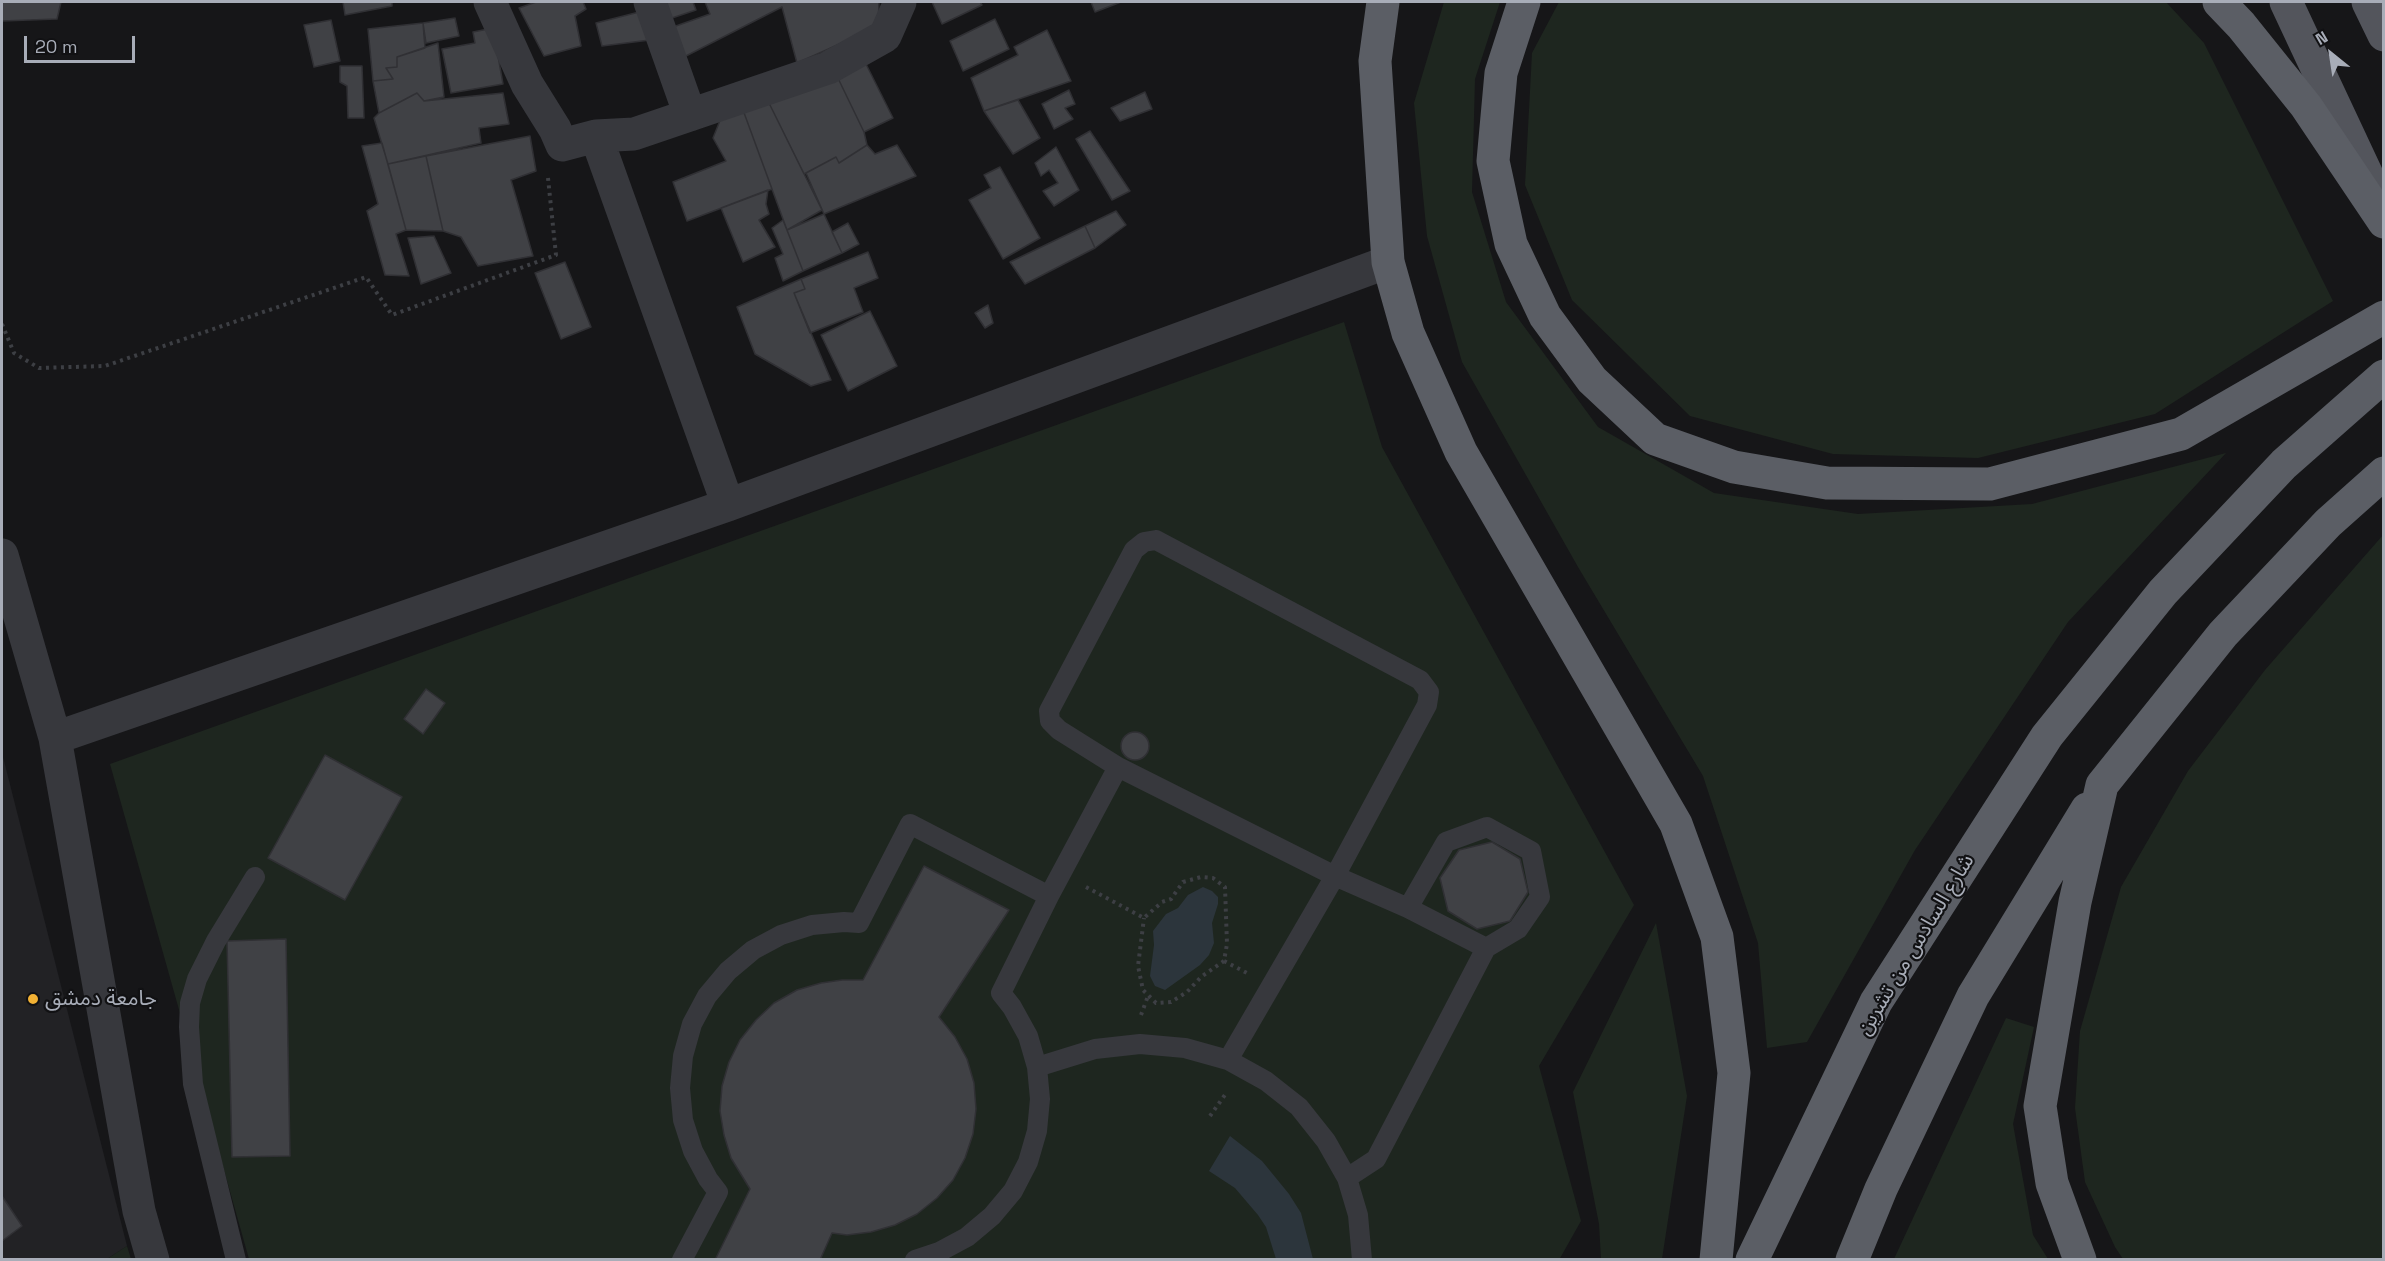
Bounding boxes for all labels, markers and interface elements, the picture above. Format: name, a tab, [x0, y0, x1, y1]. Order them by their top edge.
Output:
scale bar	[27, 24, 138, 62]
north arrow	[2301, 24, 2361, 84]
text: N	[2312, 26, 2332, 50]
text: 20 m	[35, 35, 78, 58]
street label: شارع السادس من تشرين	[1852, 850, 1980, 1040]
place label: جامعة دمشق	[45, 986, 157, 1012]
marker: جامعة دمشق	[26, 992, 40, 1006]

